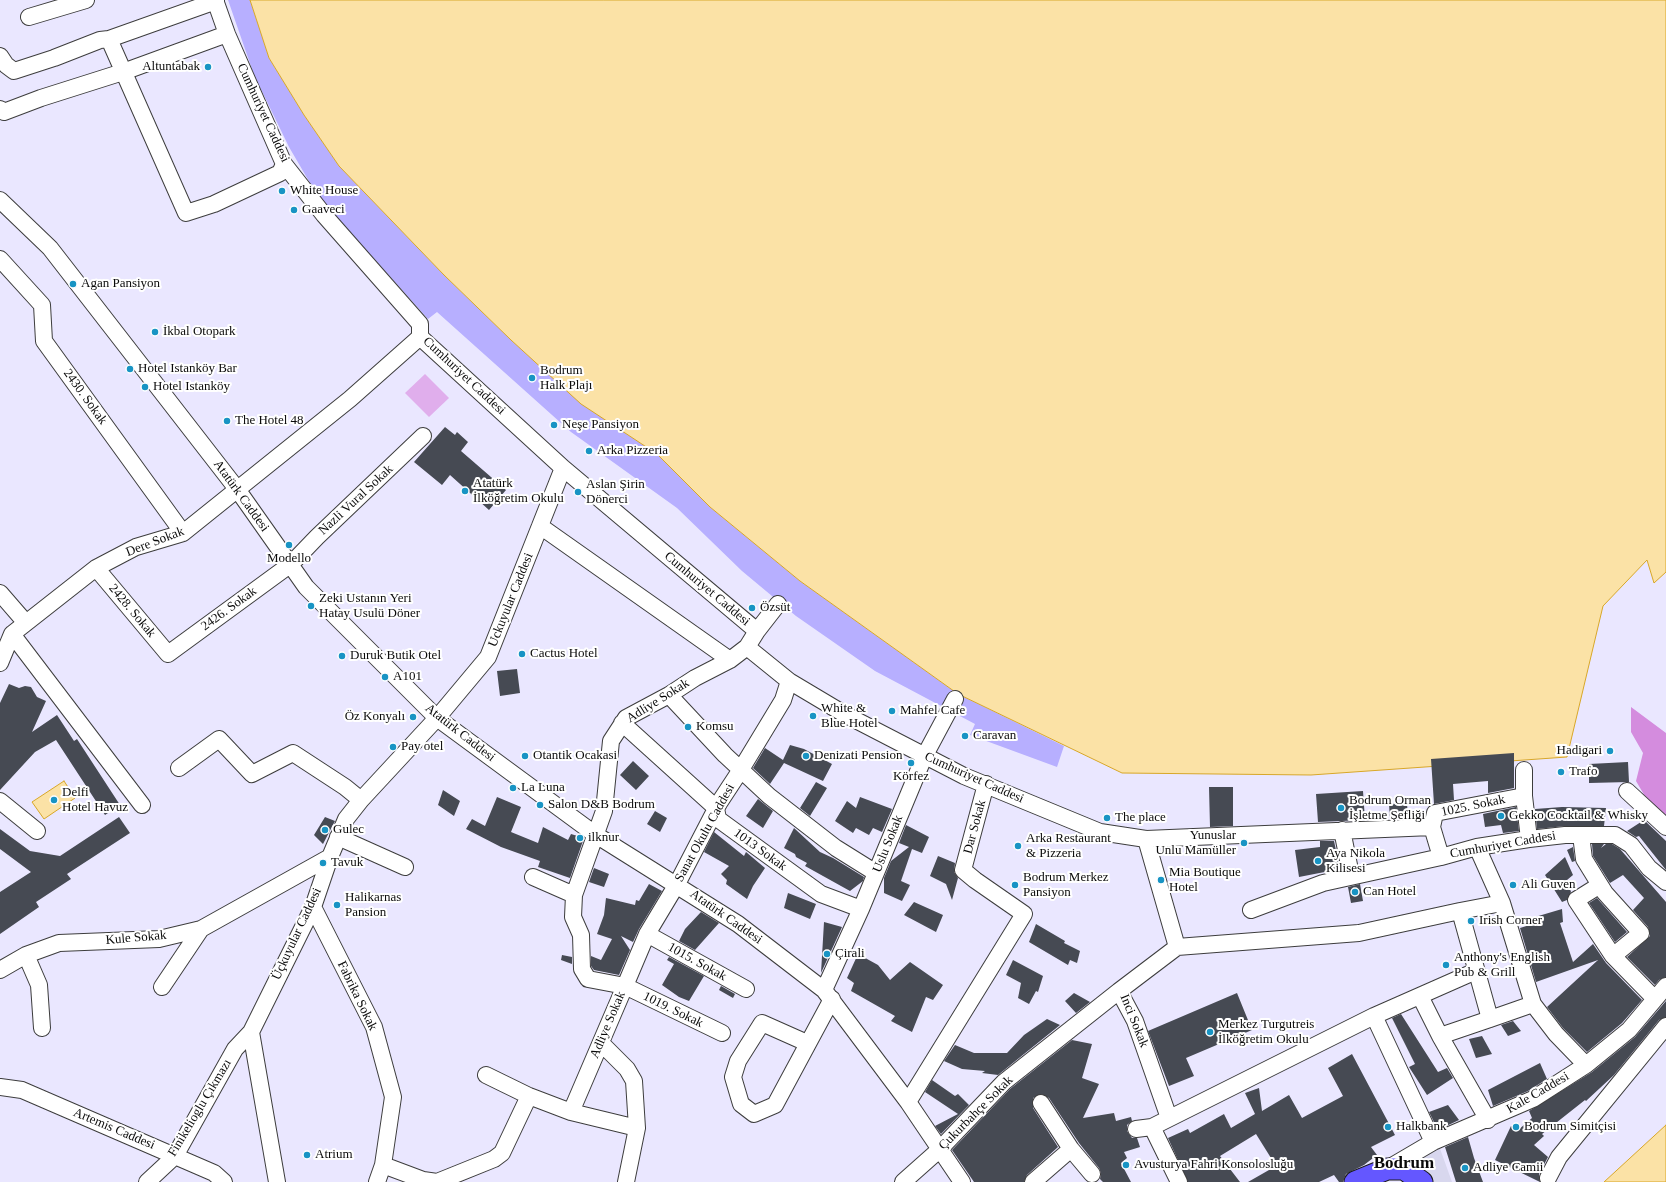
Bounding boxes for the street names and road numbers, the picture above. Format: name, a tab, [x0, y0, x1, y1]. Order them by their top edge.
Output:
street label: Cumhuriyet Caddesi	[233, 61, 293, 165]
street label: Cumhuriyet Caddesi	[419, 334, 509, 418]
street label: 2430. Sokak	[60, 366, 110, 428]
street label: Atatürk Caddesi	[210, 457, 272, 535]
street label: Nazli Vural Sokak	[316, 462, 396, 538]
street label: Dere Sokak	[124, 524, 186, 560]
street label: Cumhuriyet Caddesi	[661, 549, 753, 629]
street label: Uckuyular Caddesi	[485, 551, 537, 649]
street label: 2428. Sokak	[105, 581, 159, 641]
street label: 2426. Sokak	[198, 584, 260, 634]
street label: Adliye Sokak	[624, 676, 692, 726]
street label: Atatürk Caddesi	[422, 701, 498, 765]
street label: Cumhuriyet Caddesi	[922, 749, 1026, 807]
street label: Sanat Okulu Caddesi	[672, 781, 738, 885]
street label: 1025. Sokak	[1440, 792, 1506, 820]
street label: Dar Sokak	[960, 798, 990, 856]
street label: Uslu Sokak	[869, 813, 907, 875]
street label: 1013 Sokak	[730, 826, 790, 874]
street label: Cumhuriyet Caddesi	[1449, 828, 1557, 862]
street label: Üçkuyular Caddesi	[269, 885, 325, 983]
street label: Atatürk Caddesi	[687, 886, 765, 948]
street label: Kule Sokak	[105, 928, 167, 948]
street label: 1015. Sokak	[665, 939, 729, 985]
street label: Fabrika Sokak	[333, 959, 381, 1033]
street label: Adliye Sokak	[587, 989, 629, 1061]
street label: 1019. Sokak	[640, 989, 706, 1031]
street label: Inci Sokak	[1116, 992, 1152, 1050]
street label: Finikelioglu Çıkmazı	[165, 1056, 235, 1160]
street label: Kale Caddesi	[1504, 1069, 1572, 1117]
street label: Çukurbahçe Sokak	[936, 1073, 1016, 1153]
street label: Artemis Caddesi	[71, 1105, 157, 1153]

